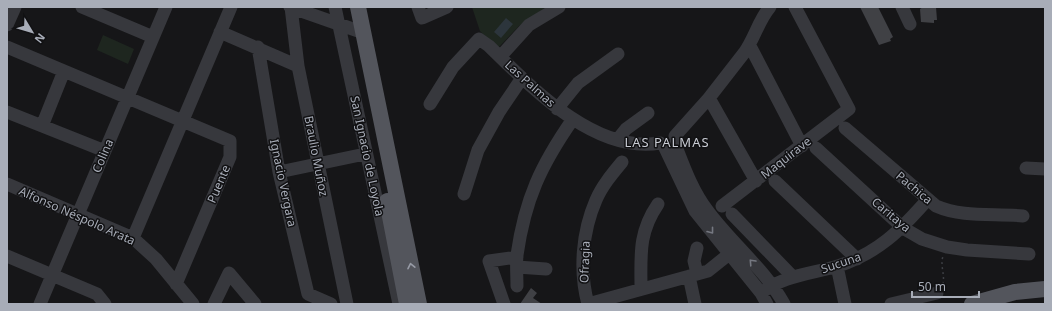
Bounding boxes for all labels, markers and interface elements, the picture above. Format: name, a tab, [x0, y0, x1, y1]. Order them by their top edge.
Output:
north arrow	[12, 12, 52, 52]
text: N	[32, 30, 49, 47]
street label: Las Palmas	[501, 56, 559, 111]
street label: San Ignacio de Loyola	[346, 94, 389, 218]
street label: Braulio Muñoz	[300, 114, 333, 198]
street label: Maquirave	[757, 132, 815, 183]
district label: LAS PALMAS	[624, 133, 710, 151]
street label: Colina	[88, 136, 117, 175]
street label: Ignacio Vergara	[266, 138, 301, 228]
street label: Puente	[203, 162, 234, 206]
street label: Pachica	[892, 167, 936, 208]
street label: Alfonso Néspolo Arata	[16, 182, 138, 249]
street label: Caritaya	[868, 193, 915, 236]
one-way arrow	[706, 226, 713, 233]
street label: Ofragia	[575, 241, 594, 283]
street label: Sucuna	[819, 248, 863, 277]
one-way arrow	[750, 259, 757, 267]
one-way arrow	[408, 263, 416, 269]
scale bar	[912, 273, 979, 299]
text: 50 m	[918, 278, 946, 295]

